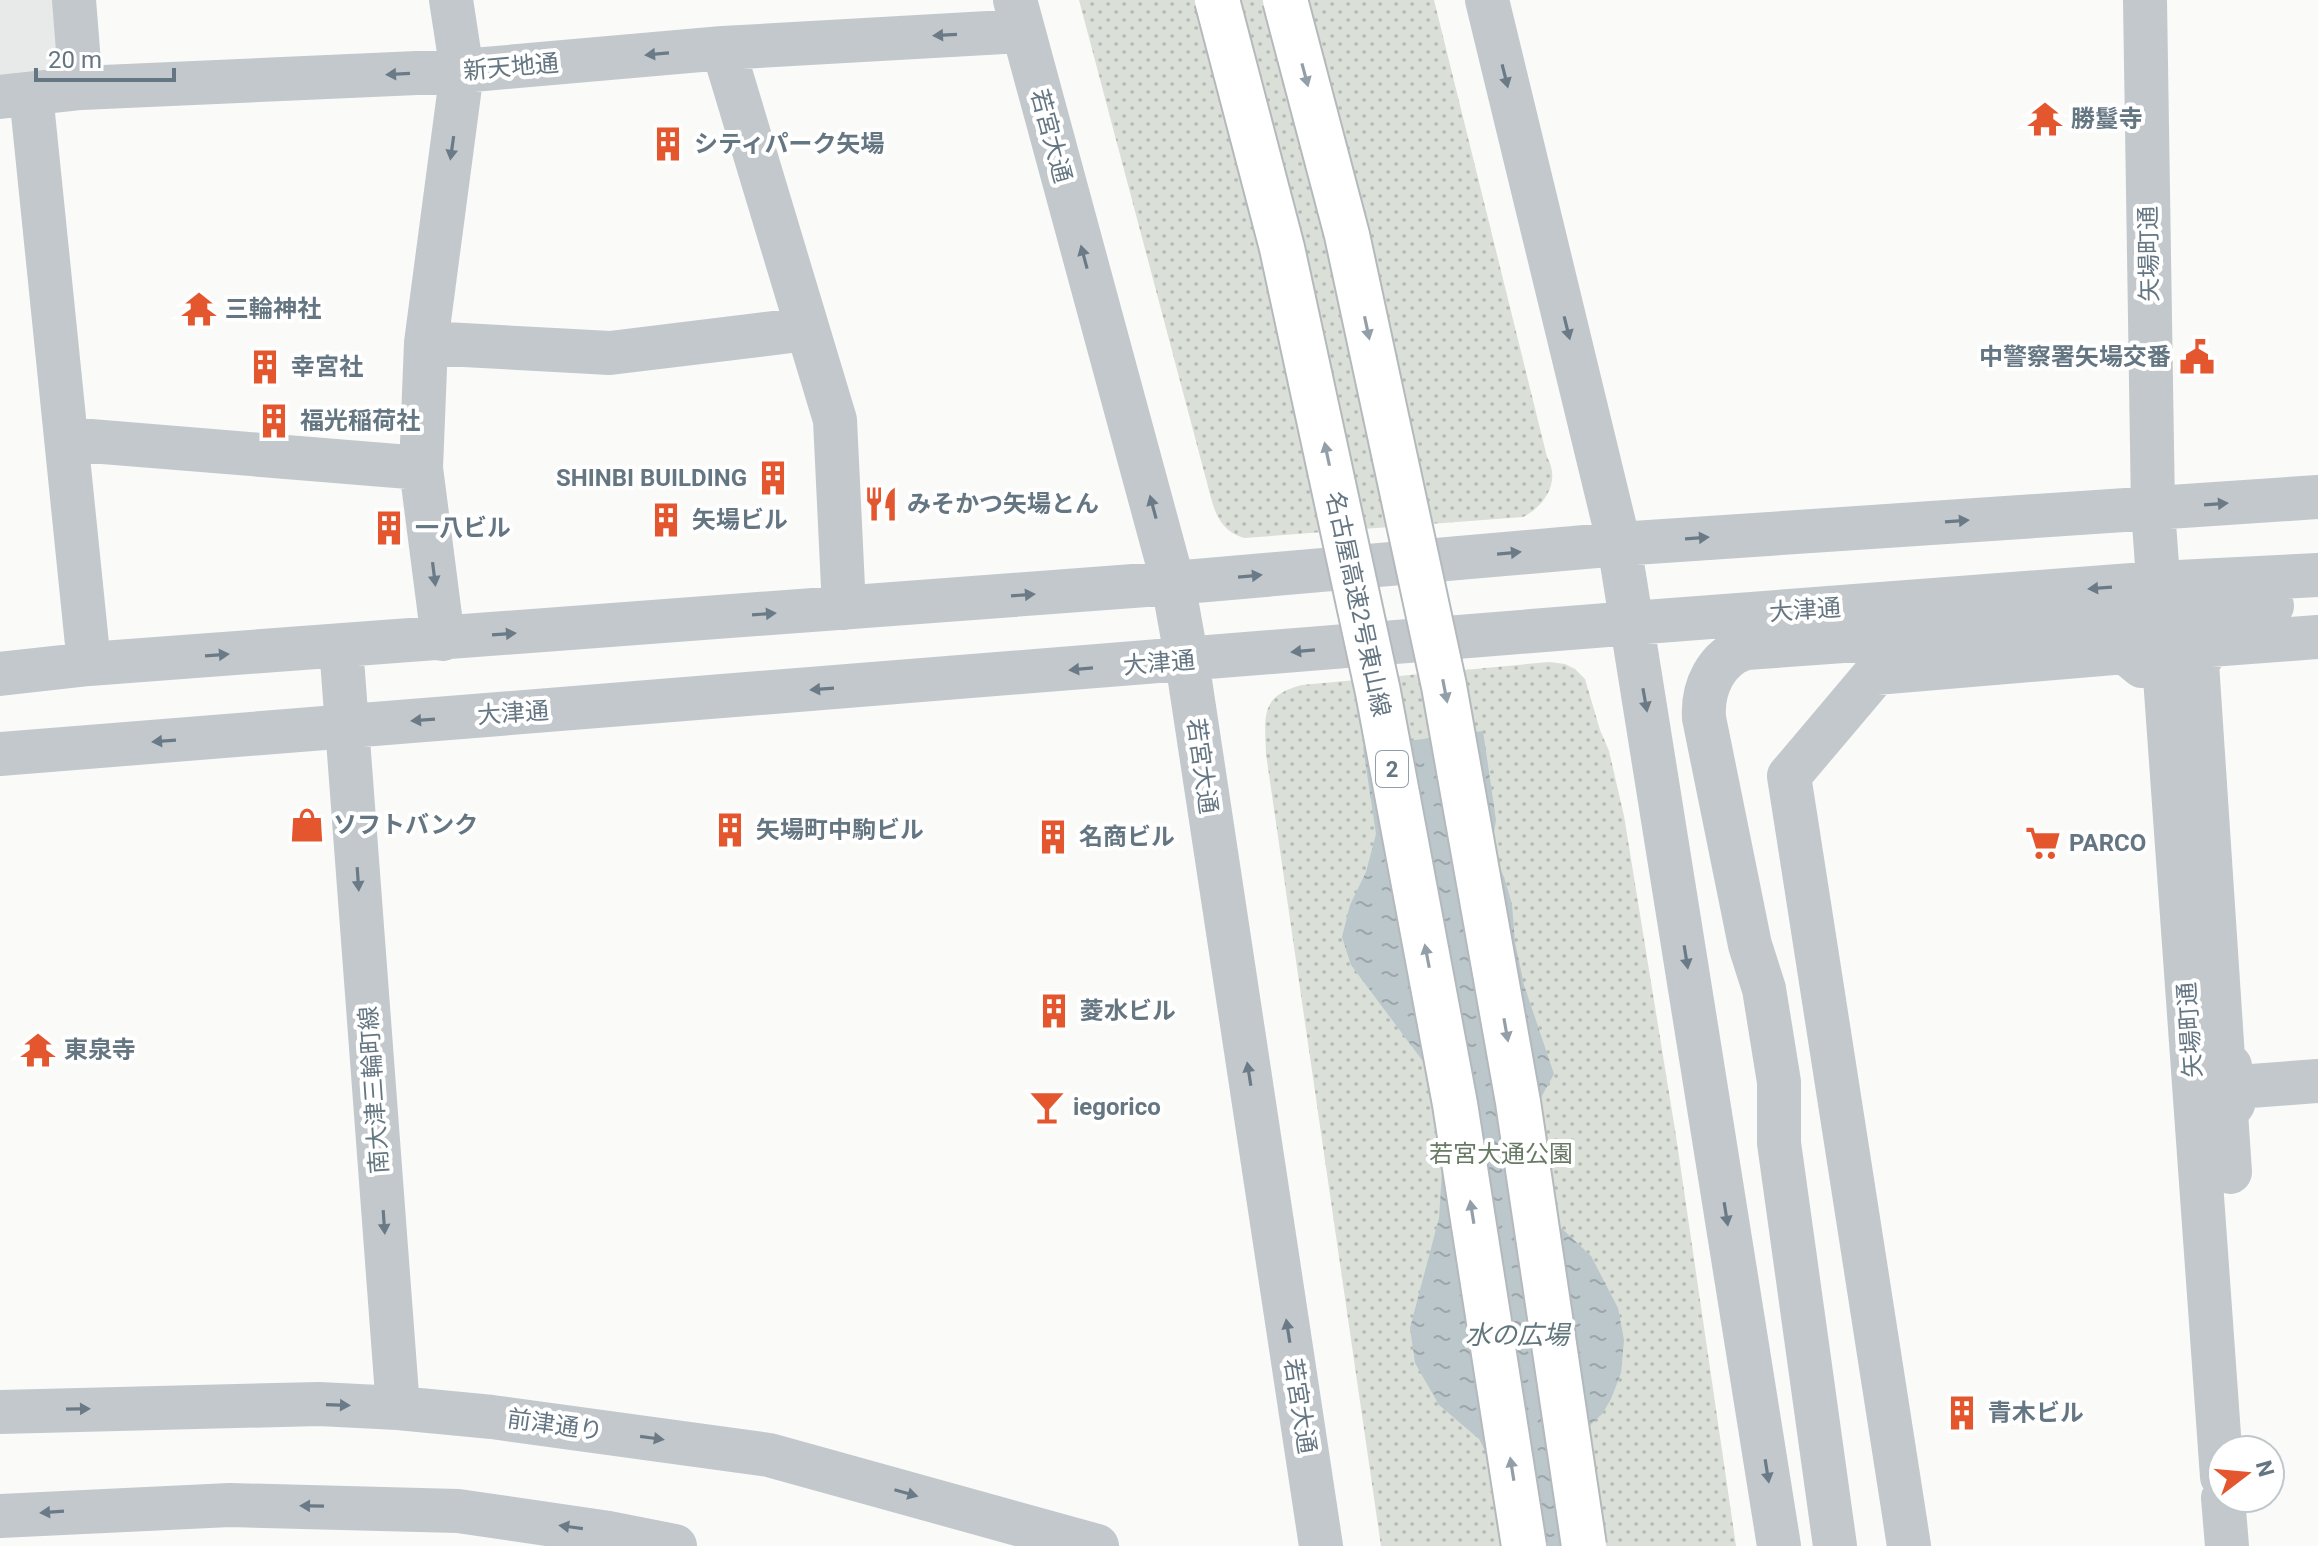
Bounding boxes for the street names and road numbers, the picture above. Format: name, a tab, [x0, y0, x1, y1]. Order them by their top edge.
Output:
street label: 新天地通	[462, 49, 560, 85]
street label: 若宮大通	[1025, 86, 1077, 186]
street label: 矢場町通	[2134, 206, 2164, 302]
street label: 名古屋高速2号東山線	[1320, 489, 1396, 719]
street label: 大津通	[1768, 594, 1842, 626]
street label: 大津通	[1122, 646, 1196, 680]
street label: 大津通	[476, 697, 550, 729]
street label: 若宮大通	[1181, 717, 1223, 815]
road number: 2	[1376, 751, 1408, 787]
street label: 矢場町通	[2173, 981, 2207, 1079]
street label: 南大津三輪町線	[354, 1005, 394, 1175]
street label: 若宮大通	[1279, 1356, 1321, 1456]
street label: 前津通り	[506, 1404, 604, 1446]

